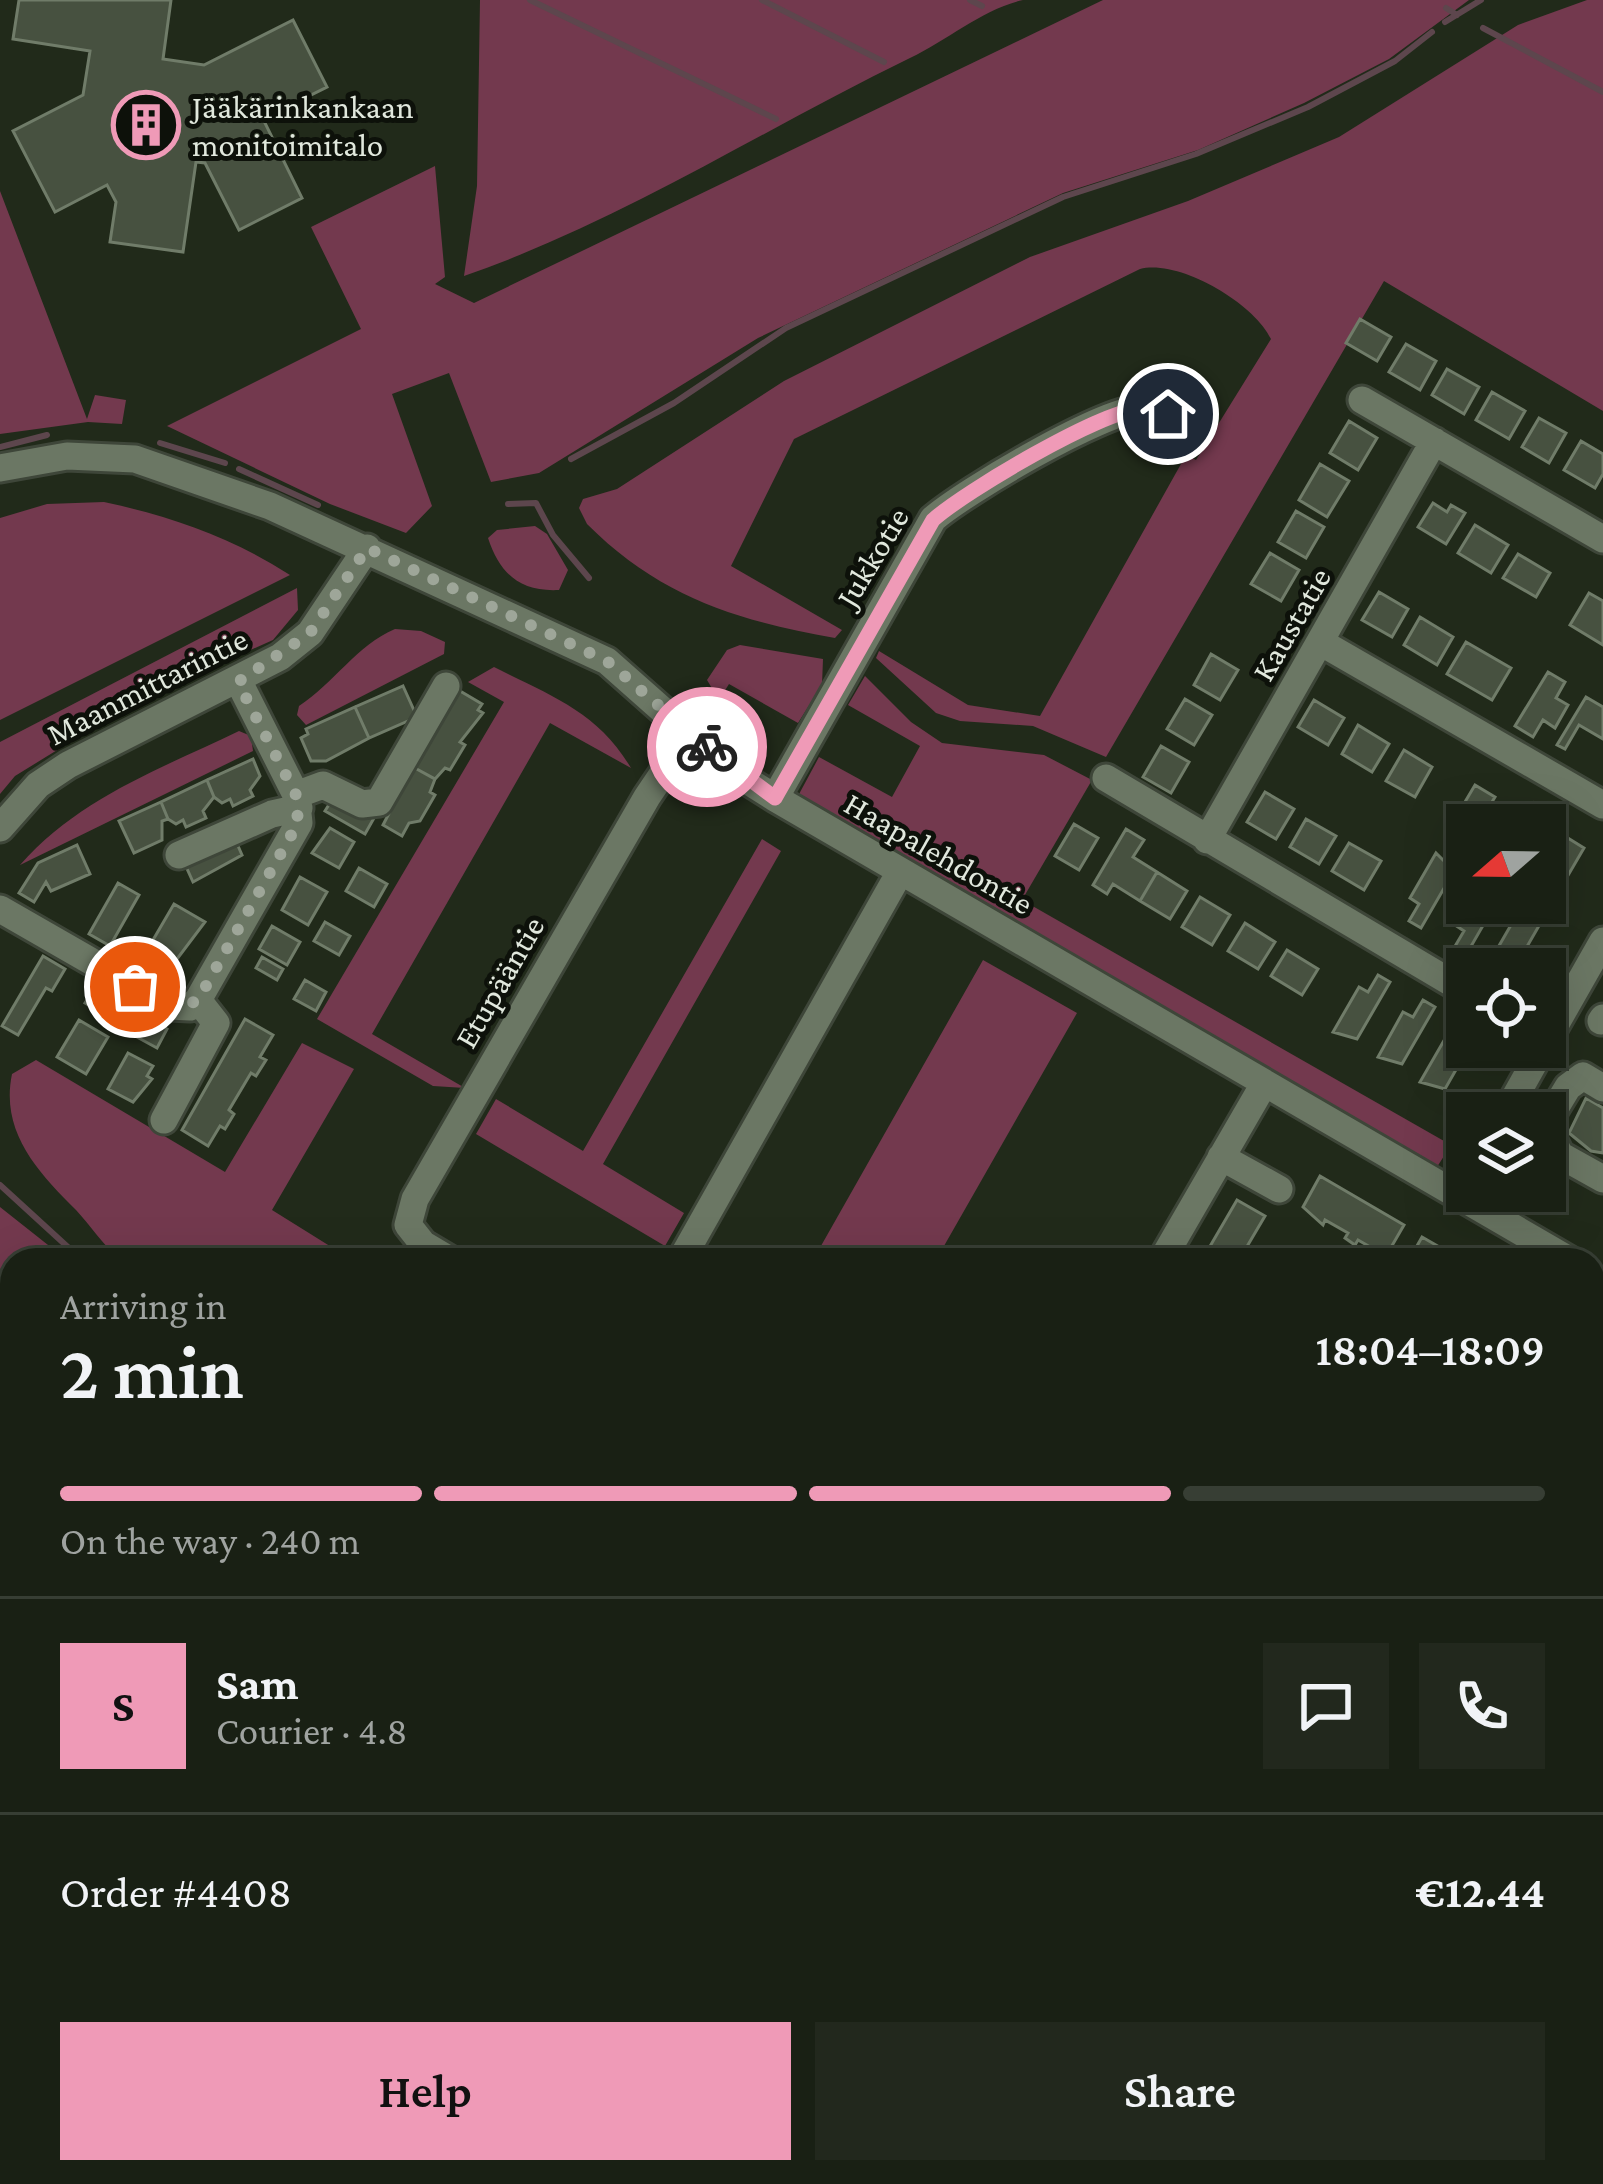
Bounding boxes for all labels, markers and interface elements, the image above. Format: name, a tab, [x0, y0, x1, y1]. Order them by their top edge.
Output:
place label: Jääkärinkankaan monitoimitalo	[189, 88, 414, 163]
building icon: Jääkärinkankaan monitoimitalo	[111, 90, 181, 160]
pin	[1117, 363, 1219, 465]
icon: home	[1135, 381, 1201, 447]
street label: Jukkotie	[826, 501, 916, 616]
street label: Kaustatie	[1244, 561, 1338, 687]
street label: Maanmittarintie	[41, 620, 253, 752]
courier	[647, 687, 767, 807]
icon: bike	[674, 714, 740, 780]
street label: Haapalehdontie	[838, 784, 1040, 922]
north arrow	[1446, 804, 1566, 924]
map controls	[1446, 804, 1566, 1212]
street label: Etupääntie	[447, 910, 551, 1054]
pin	[84, 936, 186, 1038]
button: locate	[1446, 948, 1566, 1068]
icon: bag	[102, 954, 168, 1020]
button: layers	[1446, 1092, 1566, 1212]
text: Arriving in	[60, 1284, 227, 1327]
text: 18:04–18:09	[1316, 1325, 1545, 1375]
text: 2 min	[60, 1328, 244, 1415]
text: On the way · 240 m	[60, 1519, 360, 1562]
button: chat	[1263, 1643, 1389, 1769]
button: phone	[1419, 1643, 1545, 1769]
text: Sam	[216, 1659, 299, 1709]
text: S	[112, 1681, 134, 1731]
text: Courier · 4.8	[216, 1709, 408, 1752]
text: Order #4408	[60, 1867, 292, 1917]
text: €12.44	[1415, 1867, 1545, 1917]
button: Help	[60, 2022, 791, 2160]
button: Share	[815, 2022, 1545, 2160]

